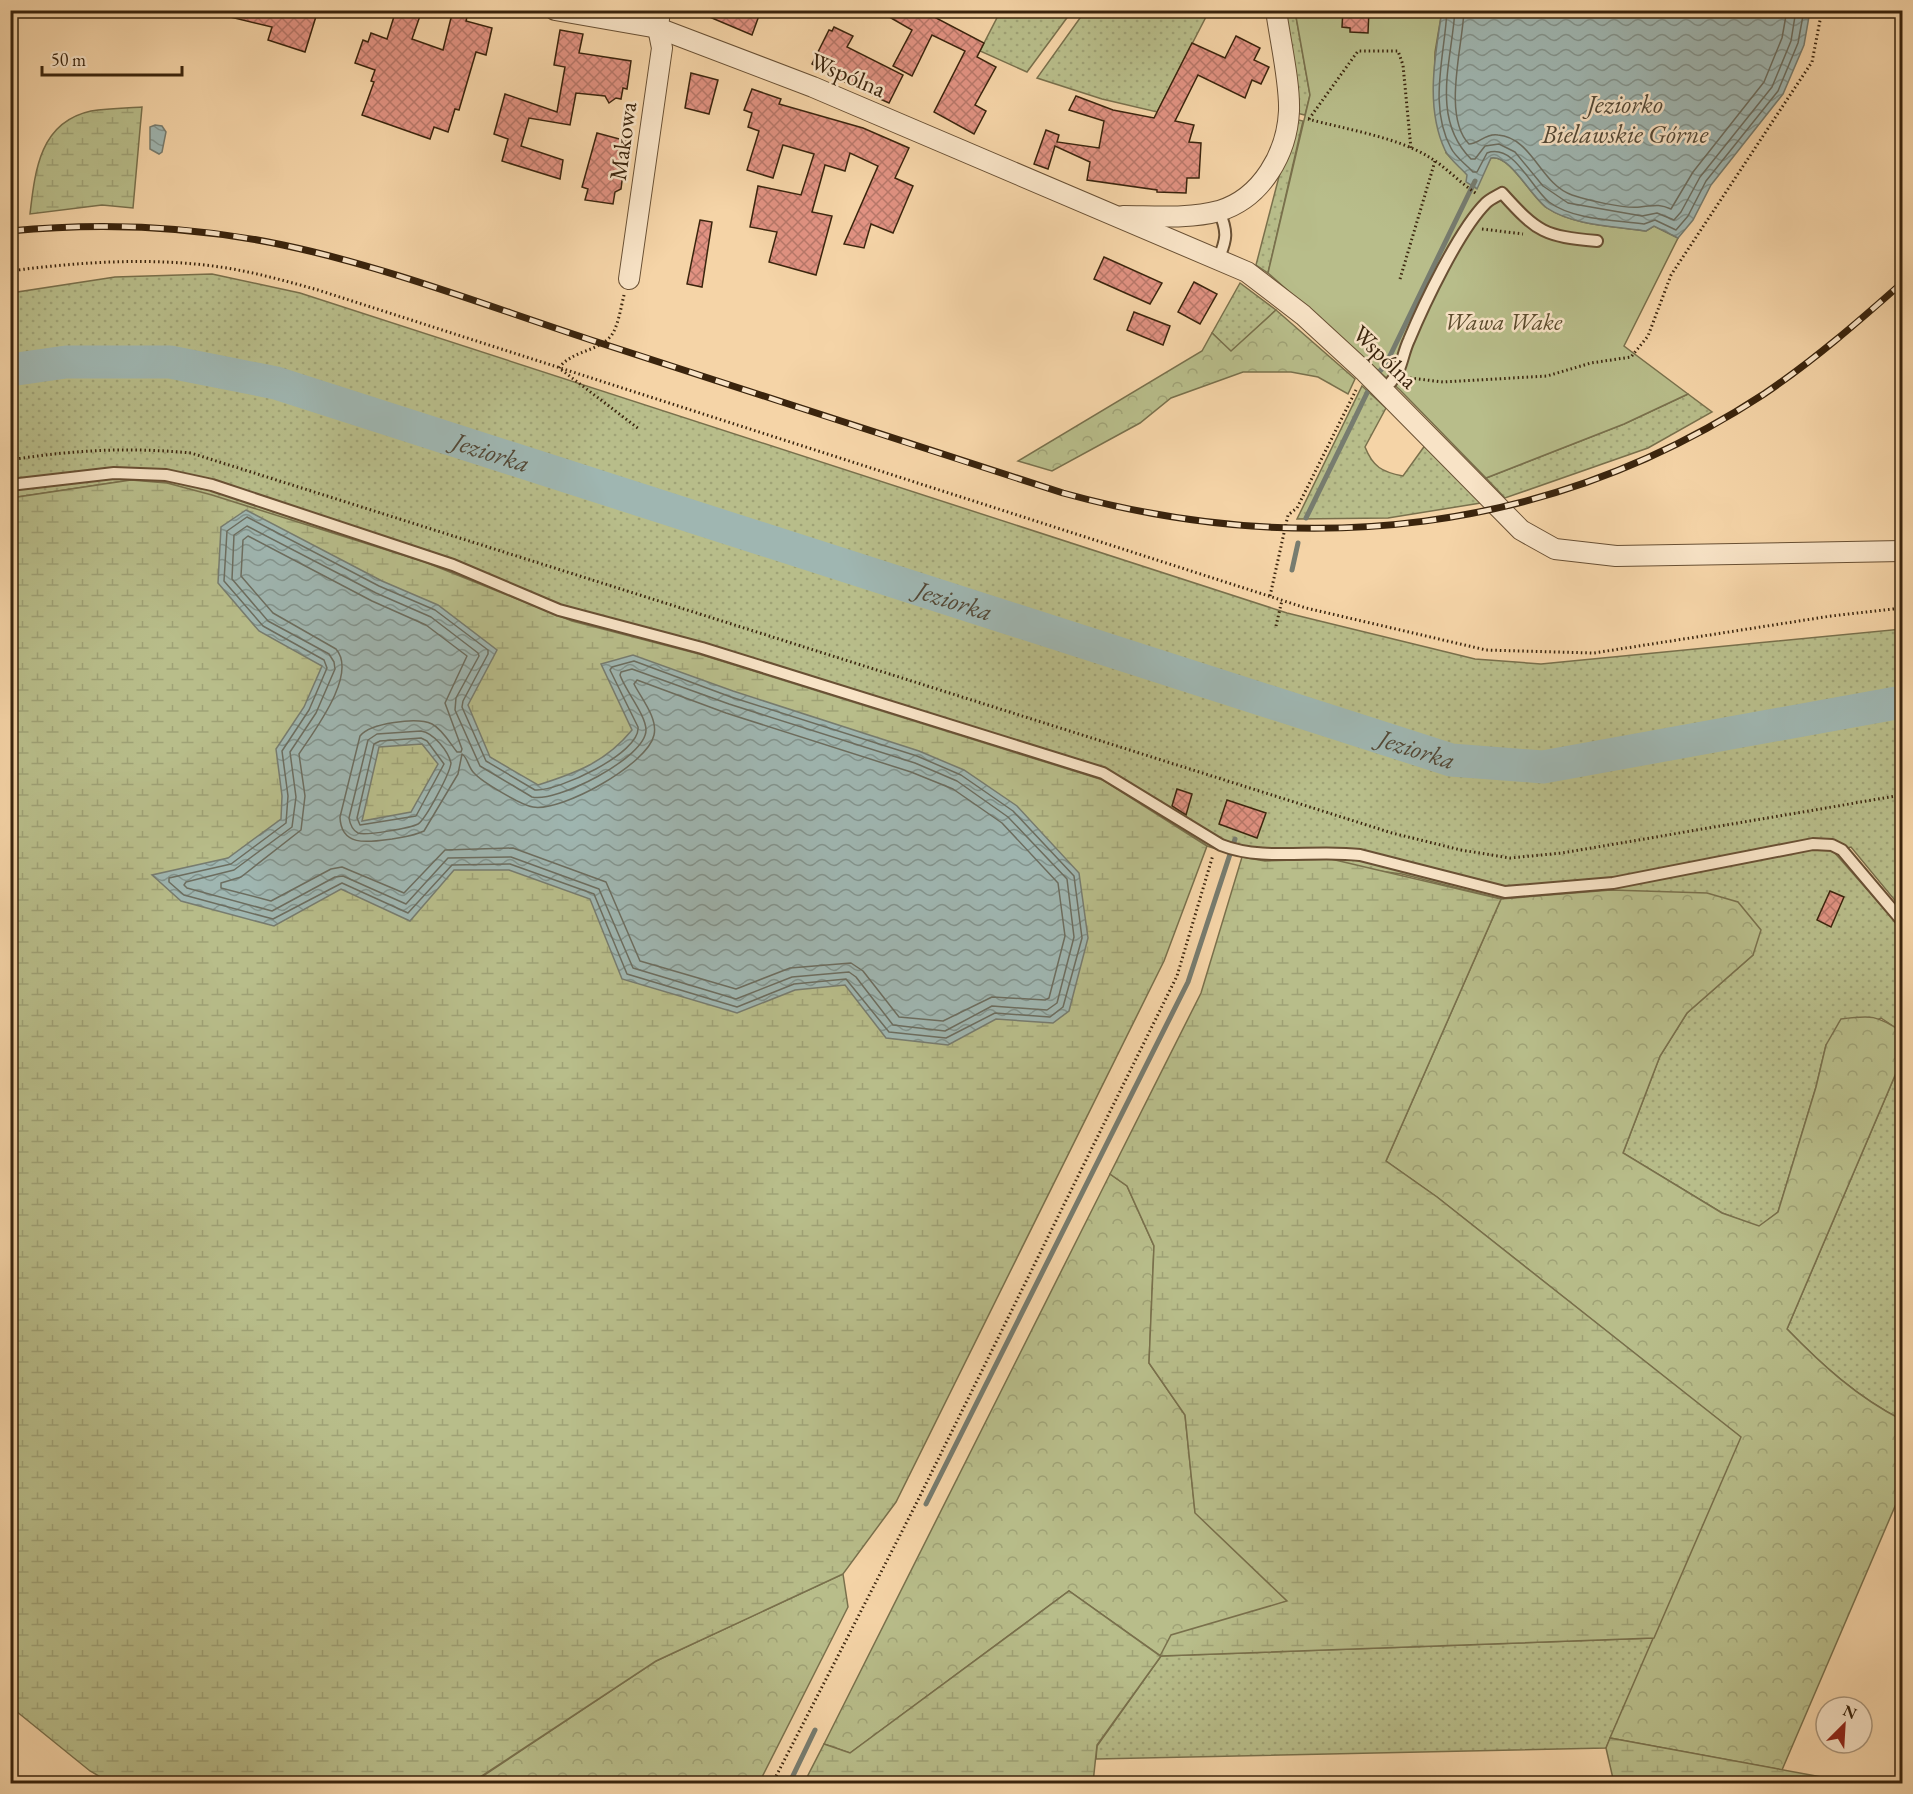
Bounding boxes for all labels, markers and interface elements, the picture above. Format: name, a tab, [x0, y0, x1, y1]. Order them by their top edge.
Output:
scale bar	[42, 39, 182, 77]
street label: Wspólna	[806, 45, 891, 104]
text: 50 m	[51, 48, 86, 71]
water label: Jeziorko Bielawskie Górne	[1541, 87, 1709, 151]
street label: Makowa	[602, 99, 643, 182]
park label: Wawa Wake	[1444, 306, 1563, 337]
street label: Wspólna	[1346, 318, 1425, 396]
water label: Jeziorka	[444, 422, 534, 480]
water label: Jeziorka	[907, 571, 997, 629]
water label: Jeziorka	[1370, 719, 1460, 777]
north arrow	[1814, 1695, 1874, 1755]
text: N	[1840, 1700, 1860, 1724]

